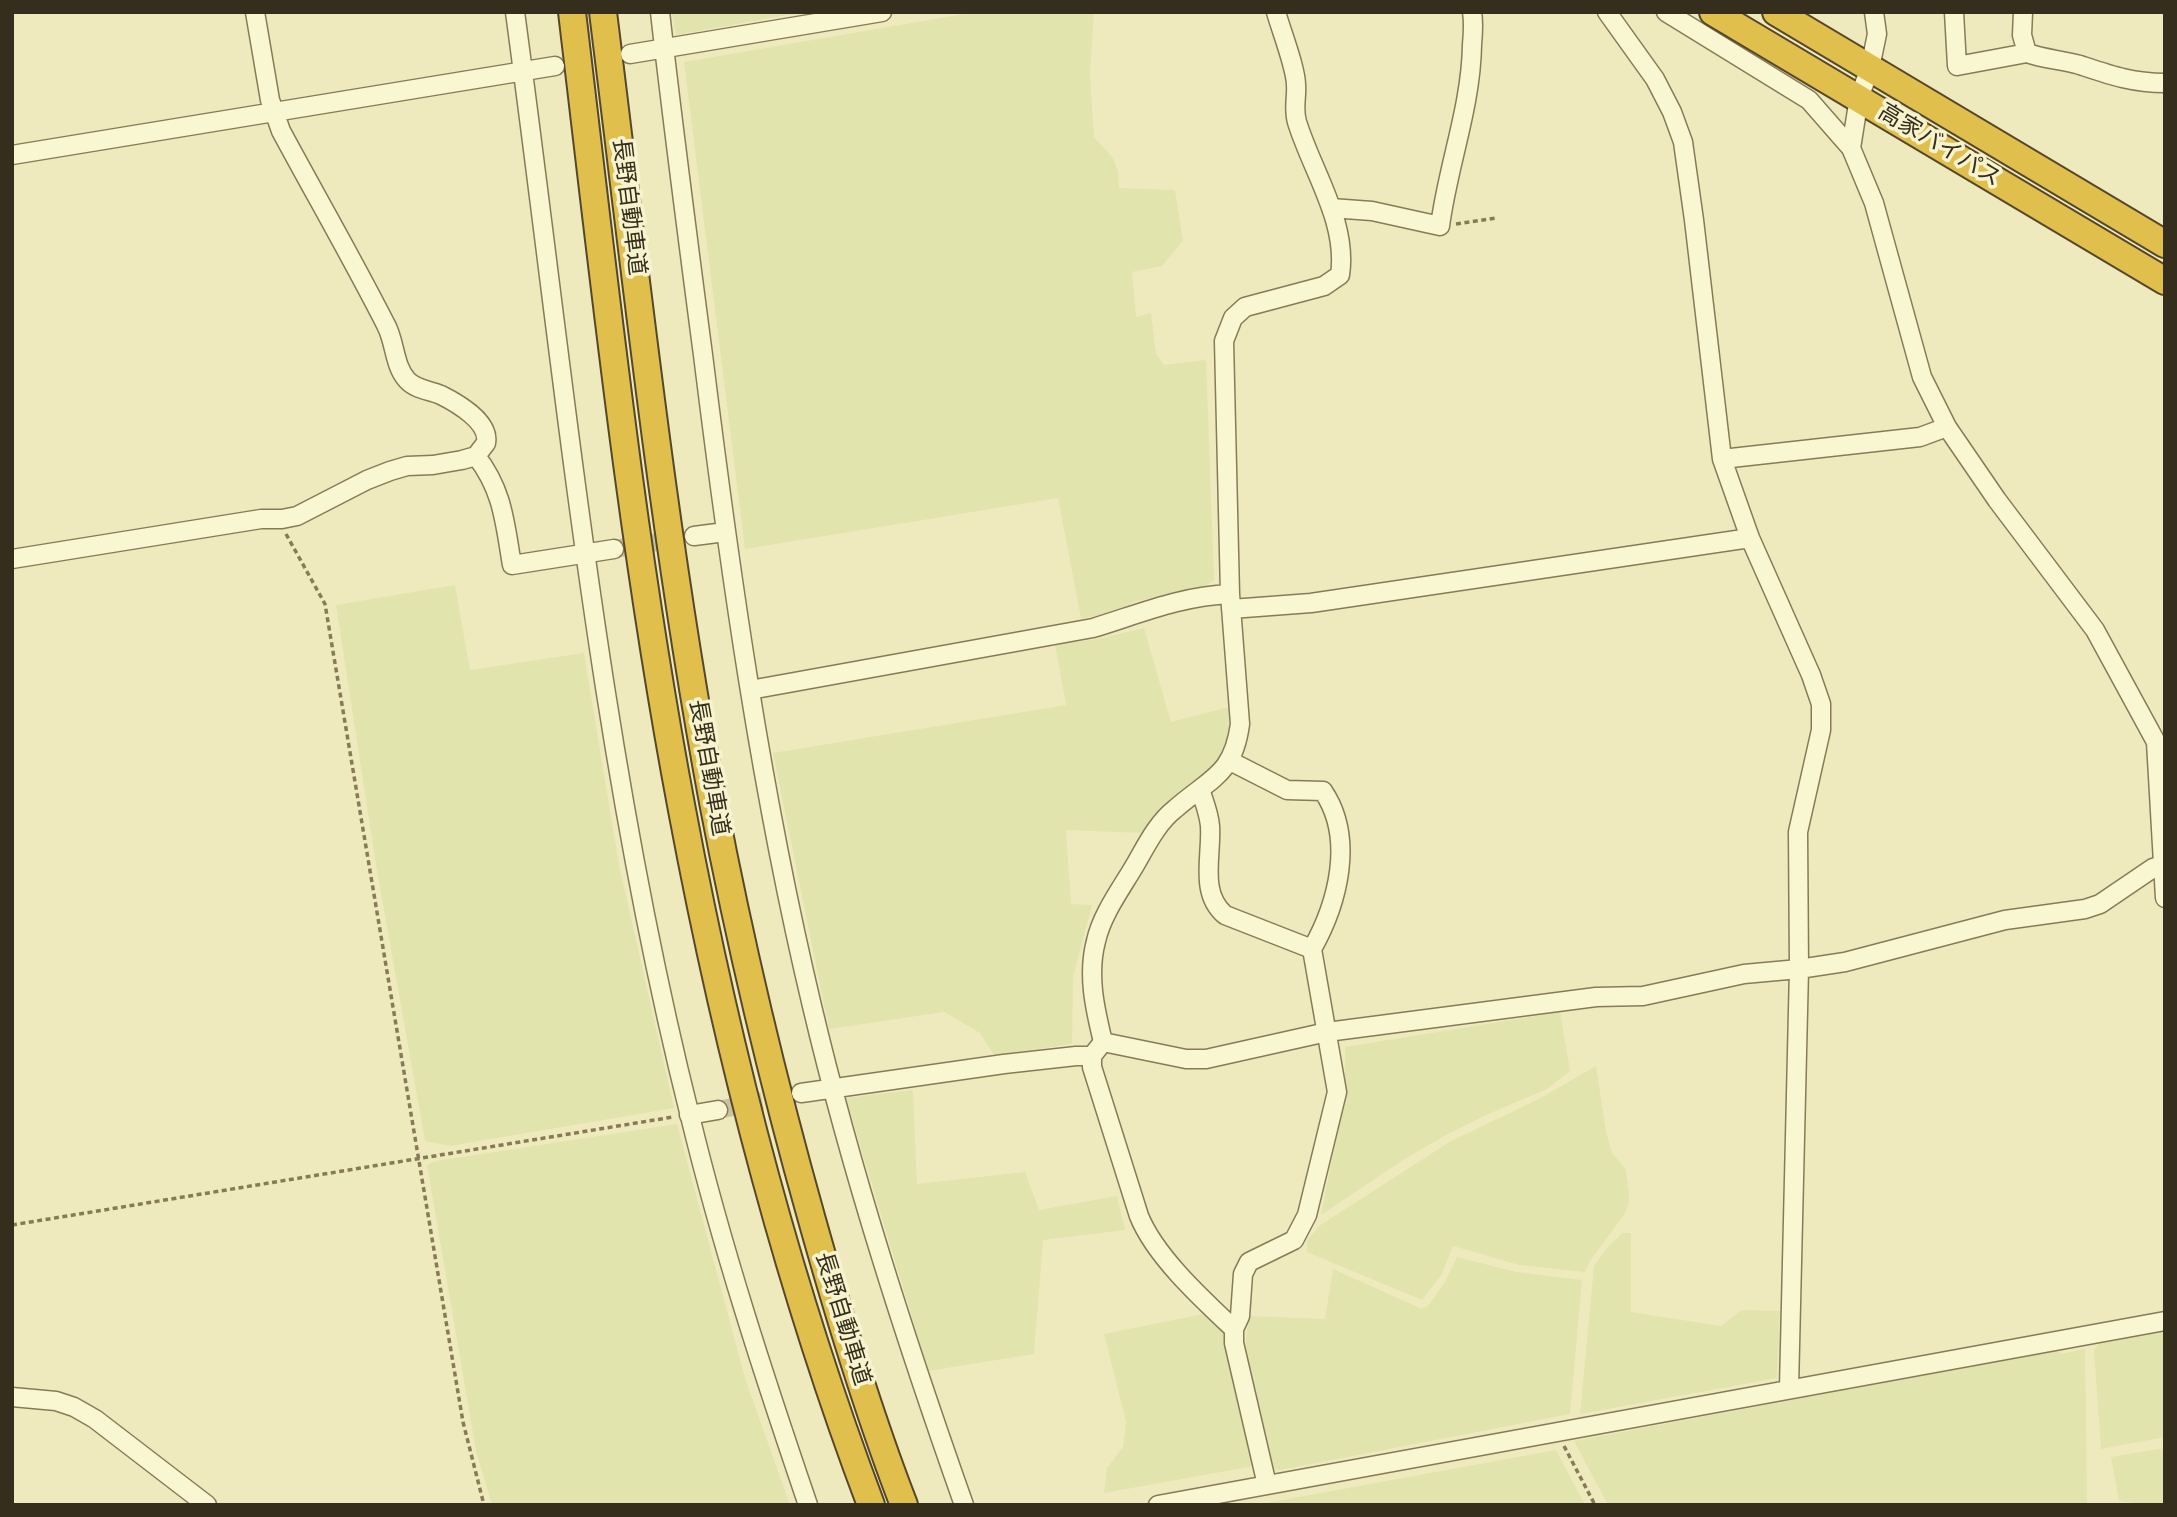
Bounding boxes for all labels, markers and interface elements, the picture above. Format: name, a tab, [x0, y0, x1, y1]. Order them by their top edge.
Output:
street label: 高家バイパス	[1873, 99, 2005, 193]
street label: 長野自動車道	[606, 137, 650, 277]
street label: 長野自動車道	[682, 698, 734, 838]
street label: 長野自動車道	[809, 1249, 875, 1389]

